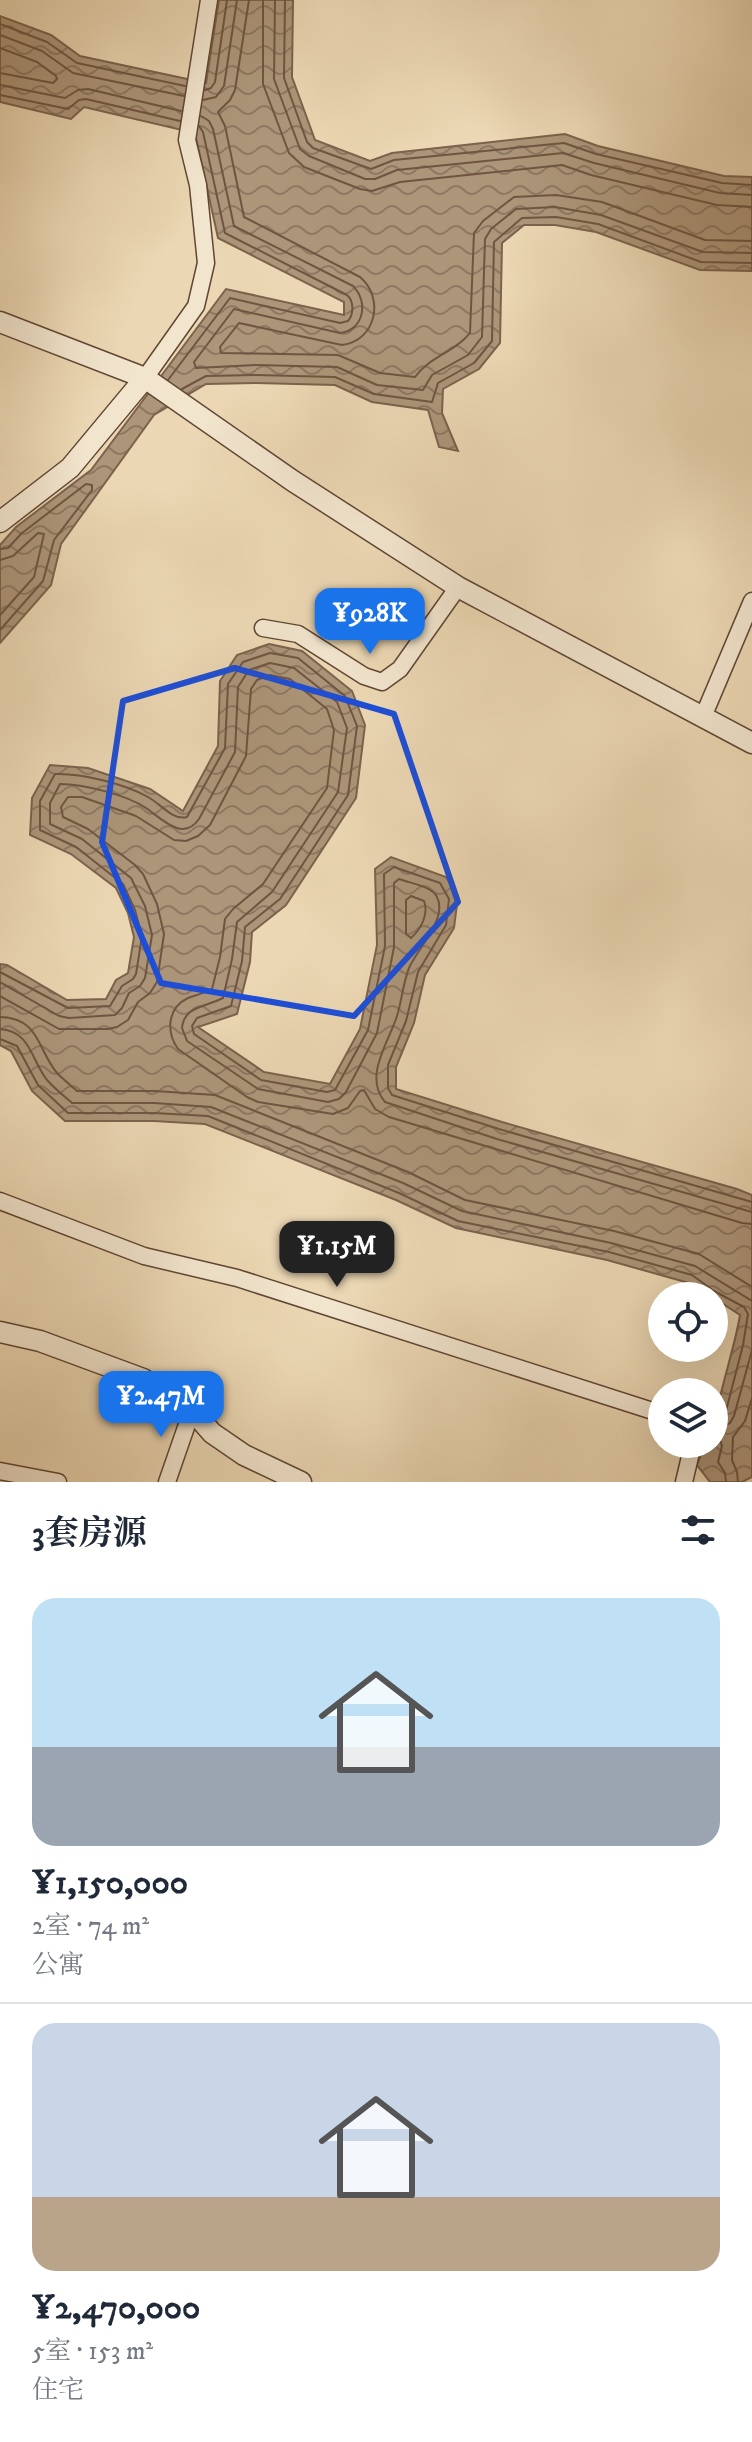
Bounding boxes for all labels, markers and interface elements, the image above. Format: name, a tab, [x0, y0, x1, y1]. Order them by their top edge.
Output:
pin: ¥928K	[314, 588, 426, 656]
text: ¥928K	[333, 597, 407, 630]
pin: ¥1.15M	[272, 1221, 402, 1289]
text: ¥1.15M	[297, 1230, 377, 1263]
map controls	[648, 1282, 728, 1458]
button: locate	[648, 1282, 728, 1362]
pin: ¥2.47M	[96, 1371, 226, 1439]
button: layers	[648, 1378, 728, 1458]
text: ¥2.47M	[117, 1380, 205, 1413]
icon: filters	[676, 1508, 720, 1552]
text: 3套房源	[32, 1513, 147, 1555]
icon: home	[304, 1650, 448, 1794]
text: ¥1,150,000	[32, 1862, 188, 1904]
text: 2室 · 74 m²	[32, 1910, 149, 1943]
text: 公寓	[32, 1949, 84, 1982]
icon: home	[304, 2075, 448, 2219]
text: ¥2,470,000	[32, 2287, 200, 2329]
text: 5室 · 153 m²	[32, 2335, 153, 2368]
text: 住宅	[32, 2374, 84, 2407]

